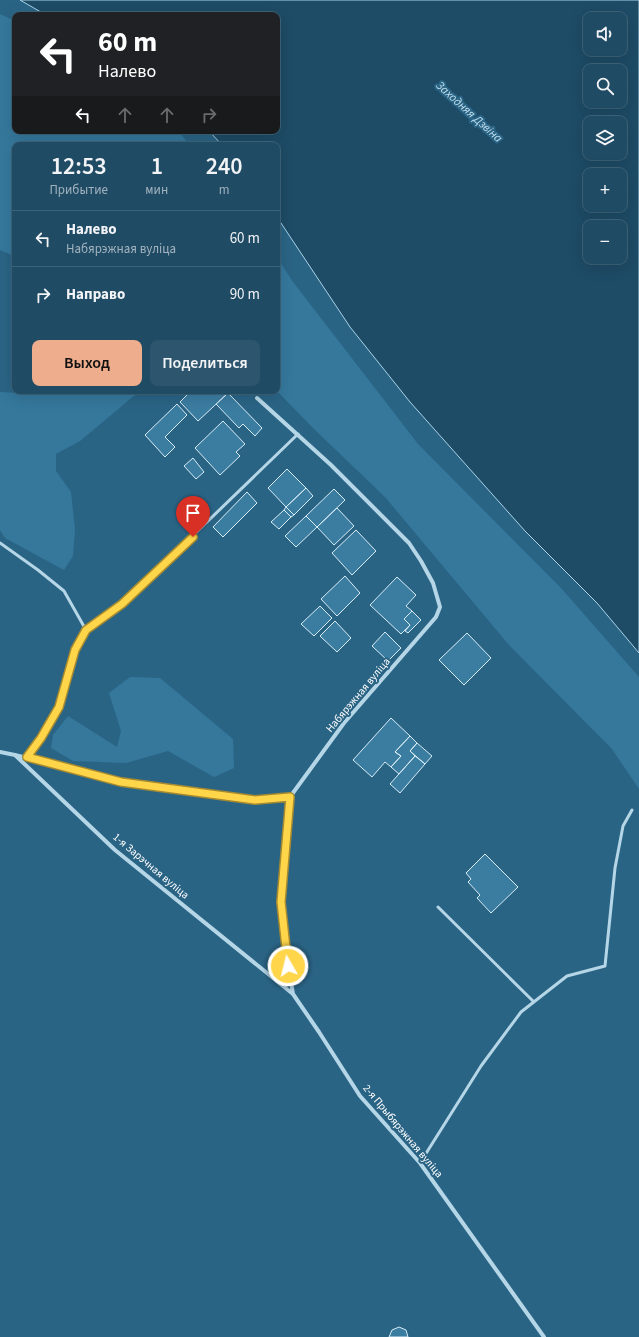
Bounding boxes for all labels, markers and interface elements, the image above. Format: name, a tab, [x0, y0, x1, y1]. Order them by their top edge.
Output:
map controls	[583, 12, 627, 264]
button: sound	[583, 12, 627, 56]
text: 60 m	[98, 22, 157, 62]
icon: left	[32, 28, 84, 80]
text: Налево	[98, 59, 156, 84]
button: search	[583, 64, 627, 108]
water label: Заходняя Дзвіна	[432, 77, 506, 147]
icon: left	[72, 104, 94, 126]
icon: ahead	[114, 104, 136, 126]
icon: ahead	[156, 104, 178, 126]
icon: right	[198, 104, 220, 126]
button: layers	[583, 116, 627, 160]
text: 12:53	[51, 149, 107, 184]
text: 1	[151, 149, 163, 184]
text: 240	[206, 149, 243, 184]
button: +	[583, 168, 627, 212]
text: Прибытие	[49, 181, 108, 199]
text: мин	[145, 181, 168, 199]
text: m	[219, 181, 229, 199]
text: Налево	[66, 219, 117, 240]
button: −	[583, 220, 627, 264]
icon: left	[32, 228, 54, 250]
text: 60 m	[230, 228, 260, 249]
text: Набярэжная вуліца	[66, 240, 176, 258]
icon: right	[32, 284, 54, 306]
text: Направо	[66, 284, 125, 305]
text: 90 m	[230, 284, 260, 305]
button: Выход	[32, 340, 142, 386]
button: Поделиться	[150, 340, 260, 386]
pin	[176, 496, 210, 537]
icon: arrive	[182, 502, 204, 524]
street label: Набярэжная вуліца	[322, 654, 394, 736]
street label: 1-я Зарэчная вуліца	[110, 830, 192, 902]
position arrow	[267, 945, 309, 987]
street label: 2-я Прыбярэжная вуліца	[359, 1081, 447, 1181]

